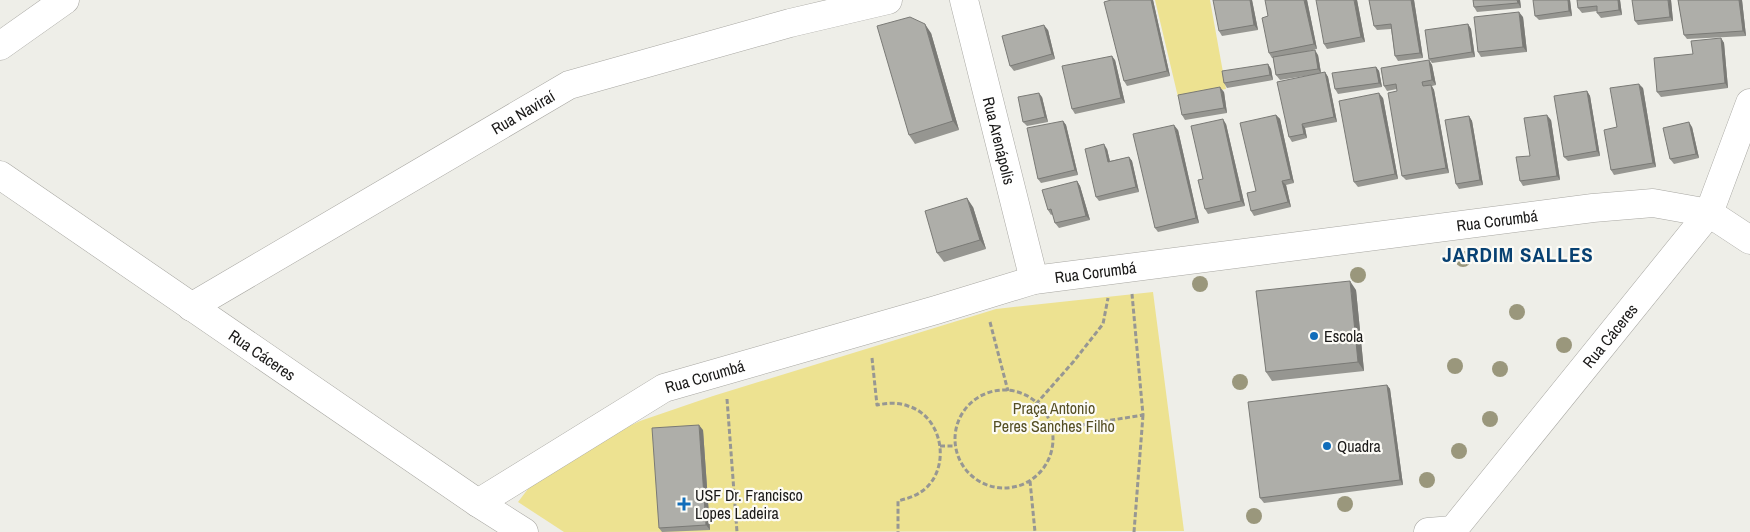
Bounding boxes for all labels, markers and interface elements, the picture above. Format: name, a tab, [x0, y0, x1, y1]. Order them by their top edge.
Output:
street label: Rua Naviraí	[487, 85, 559, 139]
street label: Rua Arenápolis	[978, 94, 1021, 187]
street label: Rua Corumbá	[1455, 204, 1540, 236]
district label: JARDIM SALLES	[1442, 240, 1594, 269]
street label: Rua Corumbá	[1053, 256, 1138, 288]
street label: Rua Cáceres	[1577, 299, 1643, 372]
street label: Rua Cáceres	[224, 324, 300, 386]
place label: Escola	[1324, 325, 1364, 347]
marker: Escola	[1308, 330, 1320, 342]
street label: Rua Corumbá	[662, 354, 748, 398]
park label: Praça Antonio Peres Sanches Filho	[993, 397, 1115, 437]
place label: Quadra	[1337, 435, 1381, 457]
marker: Quadra	[1321, 440, 1333, 452]
place label: USF Dr. Francisco Lopes Ladeira	[695, 484, 803, 524]
marker: USF Dr. Francisco Lopes Ladeira	[677, 497, 691, 511]

